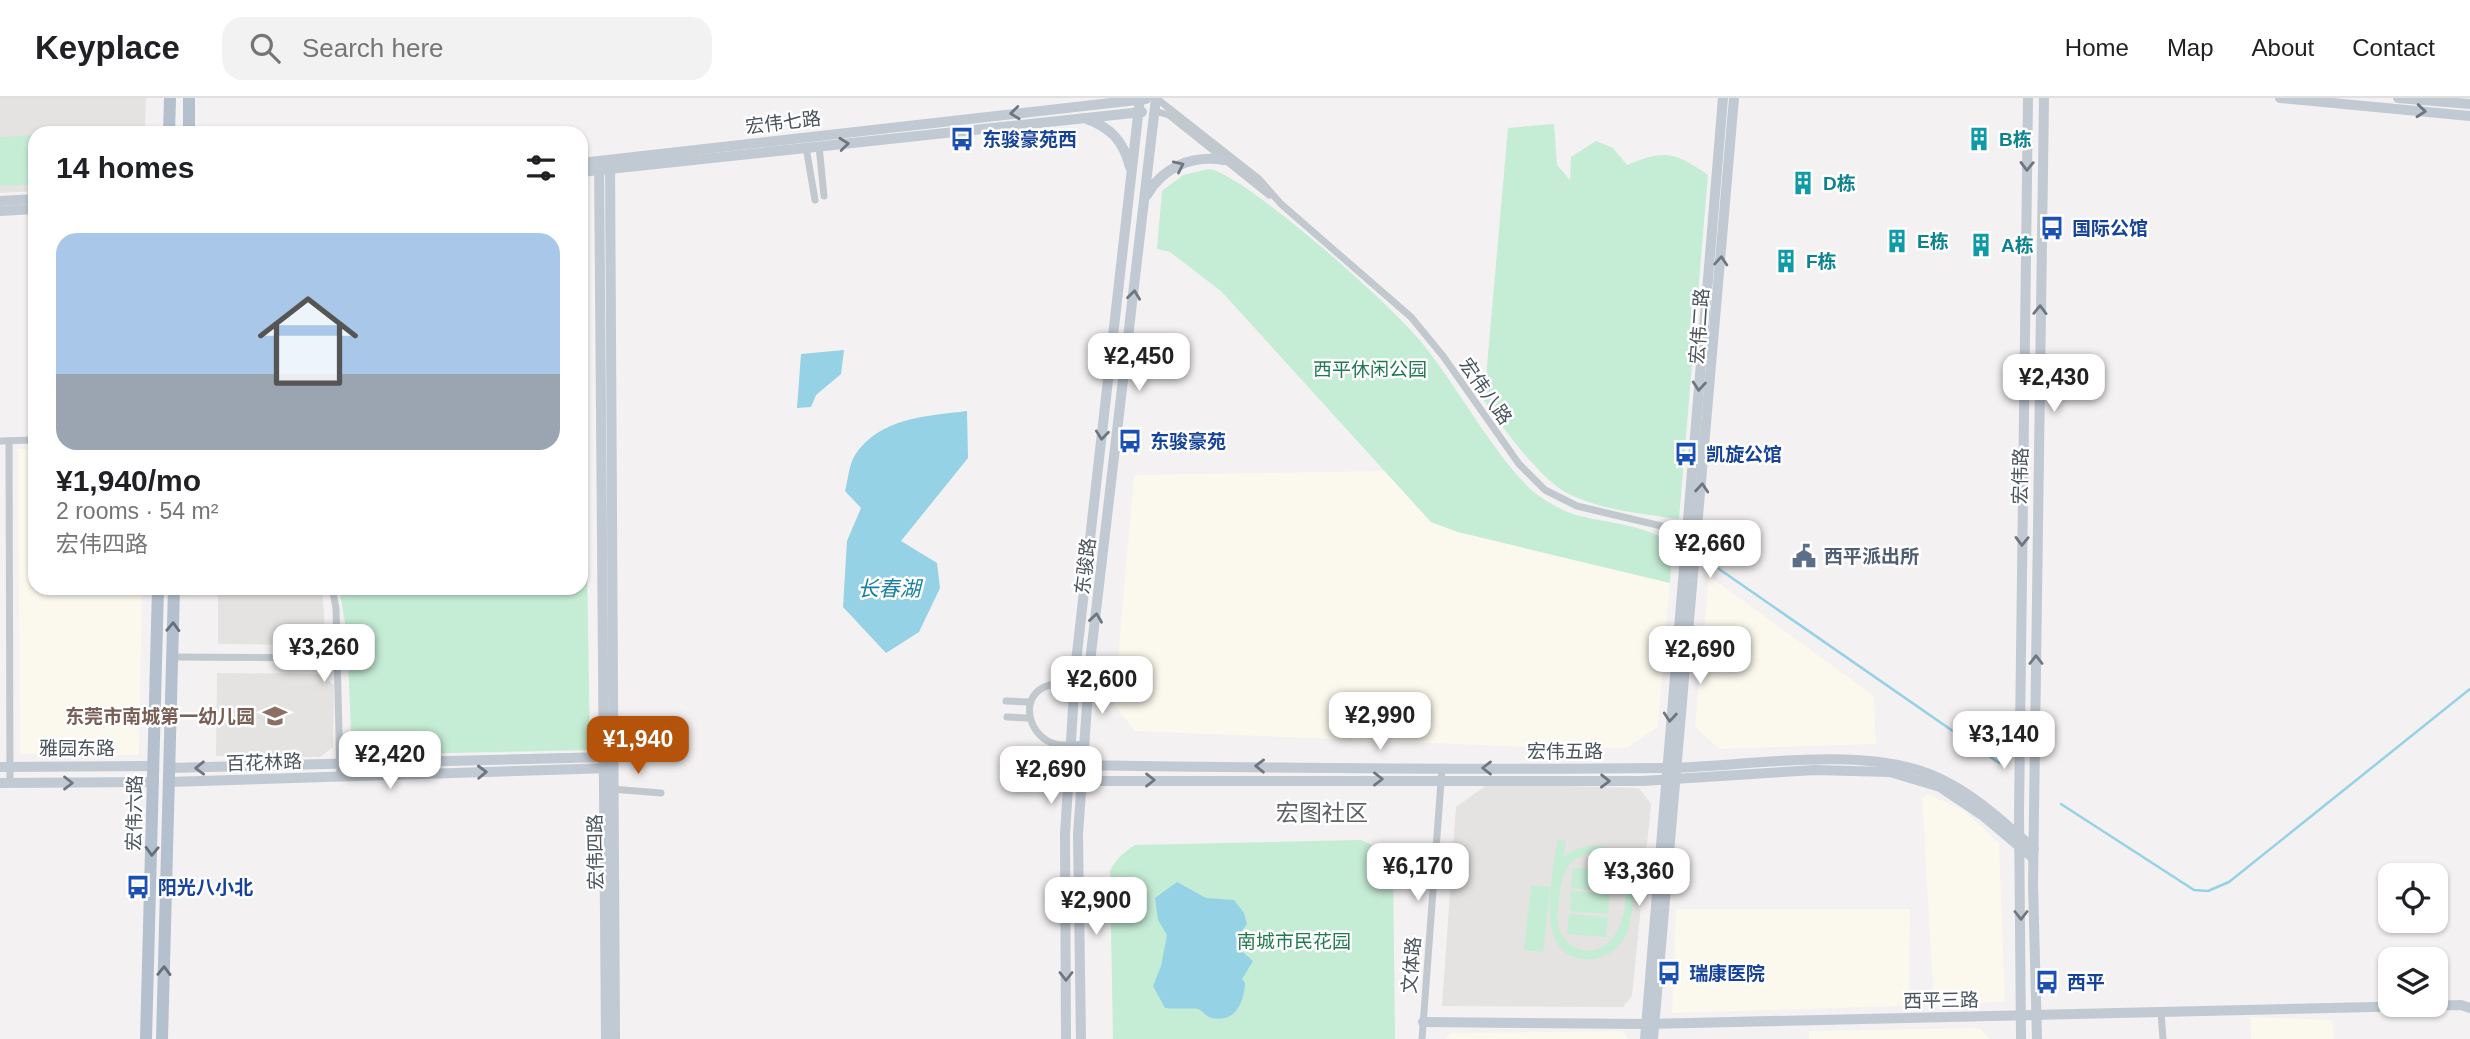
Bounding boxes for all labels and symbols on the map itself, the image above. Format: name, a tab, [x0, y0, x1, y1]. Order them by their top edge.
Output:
one-way arrow	[2415, 104, 2427, 119]
one-way arrow	[1009, 105, 1020, 120]
street label: 宏伟七路	[744, 107, 822, 138]
bus stop icon: 东骏豪苑西	[948, 125, 976, 153]
building icon: B栋	[1965, 125, 1993, 153]
place label: 东骏豪苑西	[982, 129, 1077, 150]
place label: B栋	[1999, 129, 2032, 150]
one-way arrow	[838, 136, 850, 151]
one-way arrow	[1172, 160, 1184, 174]
one-way arrow	[2019, 161, 2035, 172]
building icon: D栋	[1789, 169, 1817, 197]
place label: D栋	[1823, 173, 1856, 194]
bus stop icon: 国际公馆	[2038, 214, 2066, 242]
place label: 国际公馆	[2072, 218, 2148, 239]
building icon: E栋	[1883, 227, 1911, 255]
place label: E栋	[1917, 231, 1949, 252]
building icon: A栋	[1967, 231, 1995, 259]
place label: A栋	[2001, 235, 2034, 256]
building icon: F栋	[1772, 247, 1800, 275]
place label: F栋	[1806, 251, 1837, 272]
one-way arrow	[1713, 255, 1728, 266]
street label: 宏伟二路	[1686, 287, 1713, 365]
one-way arrow	[1126, 289, 1141, 300]
one-way arrow	[2032, 305, 2048, 315]
pin: ¥2,450	[1082, 334, 1196, 393]
street label: 宏伟八路	[1455, 354, 1516, 428]
pin: ¥2,430	[1997, 354, 2111, 414]
park label: 西平休闲公园	[1313, 359, 1427, 380]
one-way arrow	[1692, 381, 1707, 392]
bus stop icon: 东骏豪苑	[1116, 427, 1144, 455]
one-way arrow	[1095, 429, 1110, 441]
place label: 东骏豪苑	[1150, 431, 1226, 452]
bus stop icon: 凯旋公馆	[1672, 440, 1700, 468]
place label: 凯旋公馆	[1706, 444, 1782, 465]
street label: 宏伟路	[2010, 447, 2031, 505]
one-way arrow	[1694, 482, 1709, 493]
pin: ¥2,660	[1653, 520, 1767, 580]
street label: 东骏路	[1072, 536, 1099, 596]
one-way arrow	[2014, 536, 2030, 546]
public building icon: 西平派出所	[1790, 542, 1818, 570]
place label: 西平派出所	[1824, 546, 1919, 567]
water label: 长春湖	[858, 577, 923, 600]
one-way arrow	[1089, 612, 1104, 624]
one-way arrow	[165, 621, 181, 632]
pin: ¥3,260	[267, 624, 381, 684]
pin: ¥2,690	[1643, 626, 1757, 686]
one-way arrow	[2028, 655, 2044, 665]
pin: ¥2,600	[1045, 656, 1159, 716]
pin: ¥2,990	[1323, 692, 1437, 752]
school or university icon: 东莞市南城第一幼儿园	[261, 702, 289, 730]
place label: 东莞市南城第一幼儿园	[65, 706, 255, 727]
one-way arrow	[1663, 712, 1678, 723]
pin: ¥3,140	[1947, 712, 2061, 771]
pin: ¥1,940	[581, 716, 695, 776]
pin: ¥2,420	[333, 732, 447, 791]
street label: 雅园东路	[39, 738, 115, 759]
street label: 宏伟五路	[1527, 741, 1603, 762]
pin: ¥2,690	[994, 746, 1108, 806]
street label: 百花林路	[226, 751, 302, 774]
one-way arrow	[1254, 759, 1265, 774]
one-way arrow	[194, 760, 205, 775]
one-way arrow	[1482, 760, 1492, 776]
one-way arrow	[477, 765, 488, 780]
one-way arrow	[1373, 771, 1383, 787]
one-way arrow	[1145, 772, 1156, 788]
one-way arrow	[1600, 773, 1611, 788]
one-way arrow	[63, 775, 74, 791]
street label: 宏伟六路	[123, 775, 146, 851]
district label: 宏图社区	[1276, 800, 1368, 826]
street label: 宏伟四路	[584, 814, 607, 890]
pin: ¥6,170	[1361, 844, 1475, 903]
one-way arrow	[145, 845, 160, 856]
pin: ¥3,360	[1582, 848, 1696, 908]
bus stop icon: 阳光八小北	[124, 873, 152, 901]
place label: 阳光八小北	[158, 877, 253, 898]
pin: ¥2,900	[1039, 878, 1153, 937]
one-way arrow	[2013, 911, 2029, 921]
park label: 南城市民花园	[1237, 931, 1351, 952]
street label: 文体路	[1399, 936, 1424, 994]
bus stop icon: 瑞康医院	[1655, 959, 1683, 987]
place label: 瑞康医院	[1689, 963, 1765, 984]
one-way arrow	[156, 965, 172, 976]
bus stop icon: 西平	[2033, 968, 2061, 996]
one-way arrow	[1058, 971, 1074, 981]
place label: 西平	[2067, 972, 2105, 993]
street label: 西平三路	[1903, 989, 1979, 1012]

